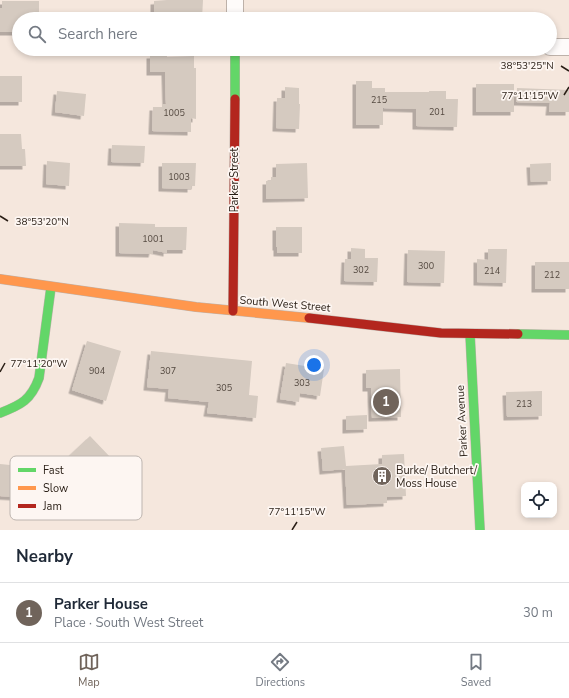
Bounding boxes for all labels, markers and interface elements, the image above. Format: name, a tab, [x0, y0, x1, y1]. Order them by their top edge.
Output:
search box	[12, 12, 557, 56]
icon: search	[26, 23, 48, 45]
text: Search here	[58, 24, 138, 44]
text: 38°53'25"N	[500, 59, 554, 73]
text: 77°11'15"W	[502, 89, 558, 103]
house number: 215	[371, 94, 387, 106]
house number: 201	[429, 106, 445, 118]
house number: 1005	[163, 107, 185, 119]
street label: Parker Street	[227, 148, 242, 212]
house number: 1003	[168, 171, 190, 183]
text: 38°53'20"N	[15, 215, 69, 229]
house number: 1001	[142, 233, 164, 245]
house number: 300	[418, 260, 434, 272]
house number: 302	[353, 264, 369, 276]
house number: 214	[484, 265, 501, 277]
house number: 212	[544, 269, 560, 281]
street label: South West Street	[239, 293, 331, 315]
your location	[304, 355, 324, 375]
text: 77°11'20"W	[11, 357, 67, 371]
house number: 904	[89, 365, 106, 377]
house number: 307	[160, 365, 176, 377]
house number: 303	[294, 377, 310, 389]
house number: 305	[216, 382, 232, 394]
street label: Parker Avenue	[453, 385, 471, 457]
pin: 1	[373, 387, 399, 417]
house number: 213	[516, 398, 532, 410]
legend	[10, 456, 142, 520]
text: Fast	[43, 463, 64, 478]
place label: Burke/ Butchert/ Moss House	[396, 463, 478, 491]
building icon: Burke/ Butchert/ Moss House	[371, 465, 393, 487]
text: Slow	[43, 481, 68, 496]
map controls	[521, 482, 557, 518]
button: locate	[521, 482, 557, 518]
text: Jam	[42, 499, 62, 514]
text: 77°11'15"W	[269, 505, 325, 519]
text: Nearby	[16, 545, 73, 568]
text: Parker House	[54, 594, 148, 614]
text: 1	[25, 604, 33, 622]
text: 30 m	[523, 604, 553, 622]
text: Place · South West Street	[54, 614, 203, 632]
tab: Map	[78, 651, 100, 690]
tab: Directions	[256, 651, 305, 690]
tab: Saved	[461, 651, 491, 690]

